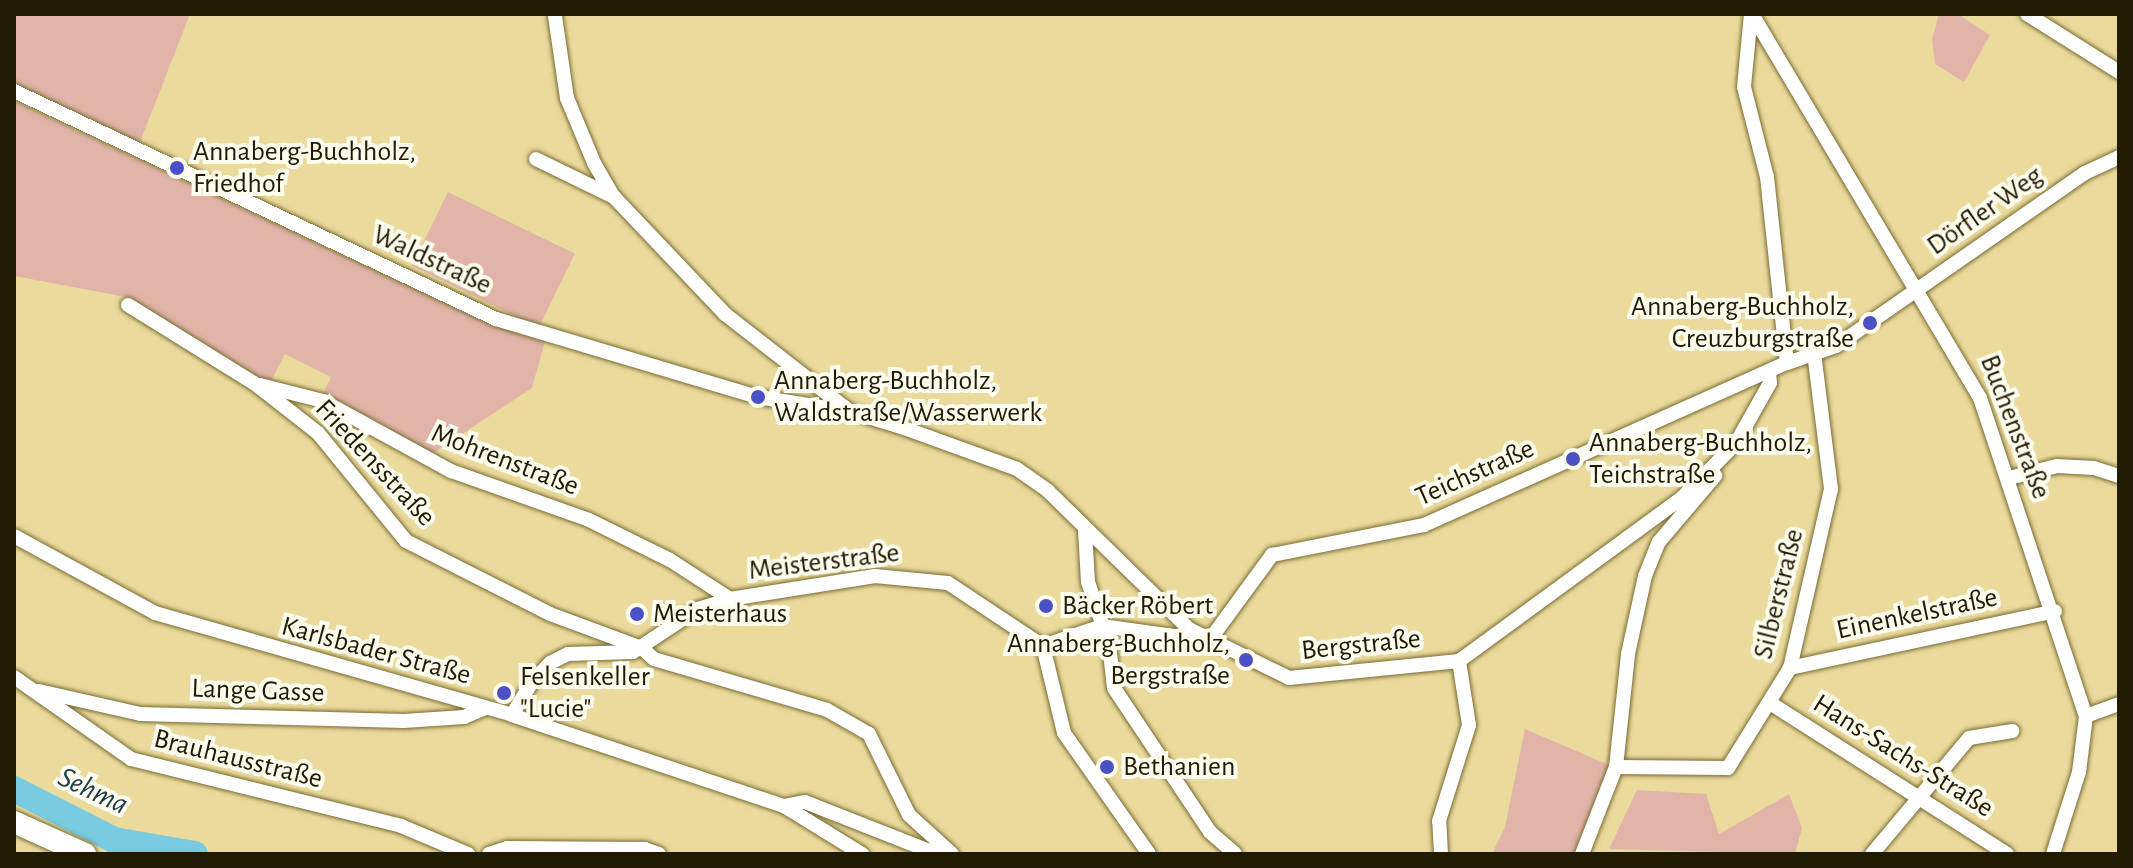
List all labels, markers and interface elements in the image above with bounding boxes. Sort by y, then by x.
place label: Annaberg-Buchholz, Friedhof [193,135,416,201]
marker: Annaberg-Buchholz, Friedhof [168,159,186,177]
street label: Dörfler Weg [1921,159,2049,263]
street label: Waldstraße [367,218,497,302]
place label: Annaberg-Buchholz, Creuzburgstraße [1631,290,1854,356]
marker: Annaberg-Buchholz, Creuzburgstraße [1861,314,1879,332]
street label: Buchenstraße [1972,350,2058,504]
place label: Annaberg-Buchholz, Waldstraße/Wasserwerk [774,364,1042,430]
marker: Annaberg-Buchholz, Waldstraße/Wasserwerk [749,388,767,406]
street label: Friedensstraße [308,392,442,534]
street label: Mohrenstraße [426,416,584,504]
place label: Annaberg-Buchholz, Teichstraße [1589,426,1812,492]
street label: Teichstraße [1410,432,1540,514]
marker: Annaberg-Buchholz, Teichstraße [1564,450,1582,468]
street label: Silberstraße [1747,526,1811,662]
street label: Meisterstraße [747,536,901,588]
street label: Einenkelstraße [1833,581,2001,647]
place label: Bäcker Röbert [1062,589,1213,623]
place label: Meisterhaus [653,597,787,631]
marker: Bäcker Röbert [1037,597,1055,615]
marker: Meisterhaus [628,605,646,623]
street label: Karlsbader Straße [278,610,474,692]
street label: Bergstraße [1300,622,1422,668]
place label: Annaberg-Buchholz, Bergstraße [1007,627,1230,693]
marker: Annaberg-Buchholz, Bergstraße [1237,651,1255,669]
place label: Felsenkeller "Lucie" [520,660,650,726]
street label: Lange Gasse [191,672,325,710]
marker: Felsenkeller "Lucie" [495,684,513,702]
street label: Hans-Sachs-Straße [1806,687,2000,825]
street label: Brauhausstraße [150,722,326,796]
place label: Bethanien [1123,750,1235,784]
marker: Bethanien [1098,758,1116,776]
water label: Sehma [52,759,134,823]

